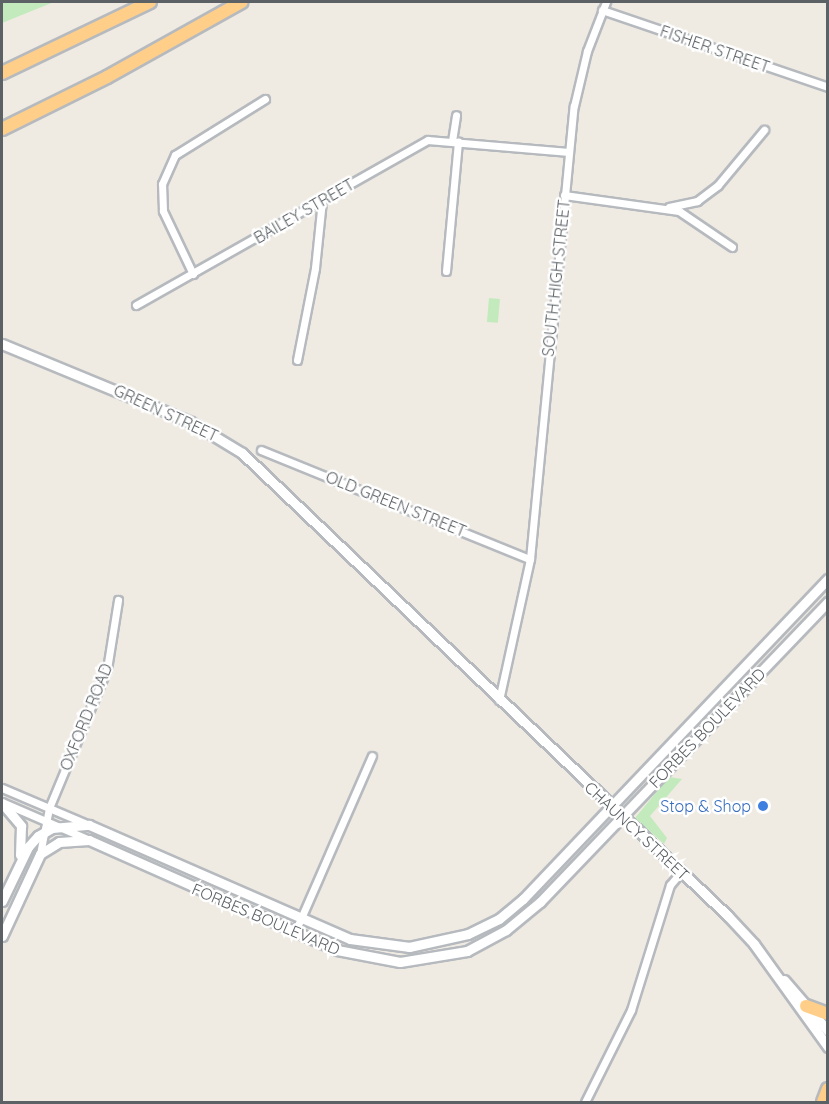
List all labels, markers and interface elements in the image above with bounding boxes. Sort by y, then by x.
street label: FISHER STREET [658,21,772,77]
street label: BAILEY STREET [250,174,358,248]
street label: SOUTH HIGH STREET [538,198,574,358]
street label: GREEN STREET [111,380,221,446]
street label: OLD GREEN STREET [323,467,469,541]
street label: OXFORD ROAD [56,661,116,773]
street label: FORBES BOULEVARD [645,664,769,792]
street label: CHAUNCY STREET [581,778,693,884]
place label: Stop & Shop [660,796,751,816]
marker: Stop & Shop [756,799,770,813]
street label: FORBES BOULEVARD [189,879,343,959]

